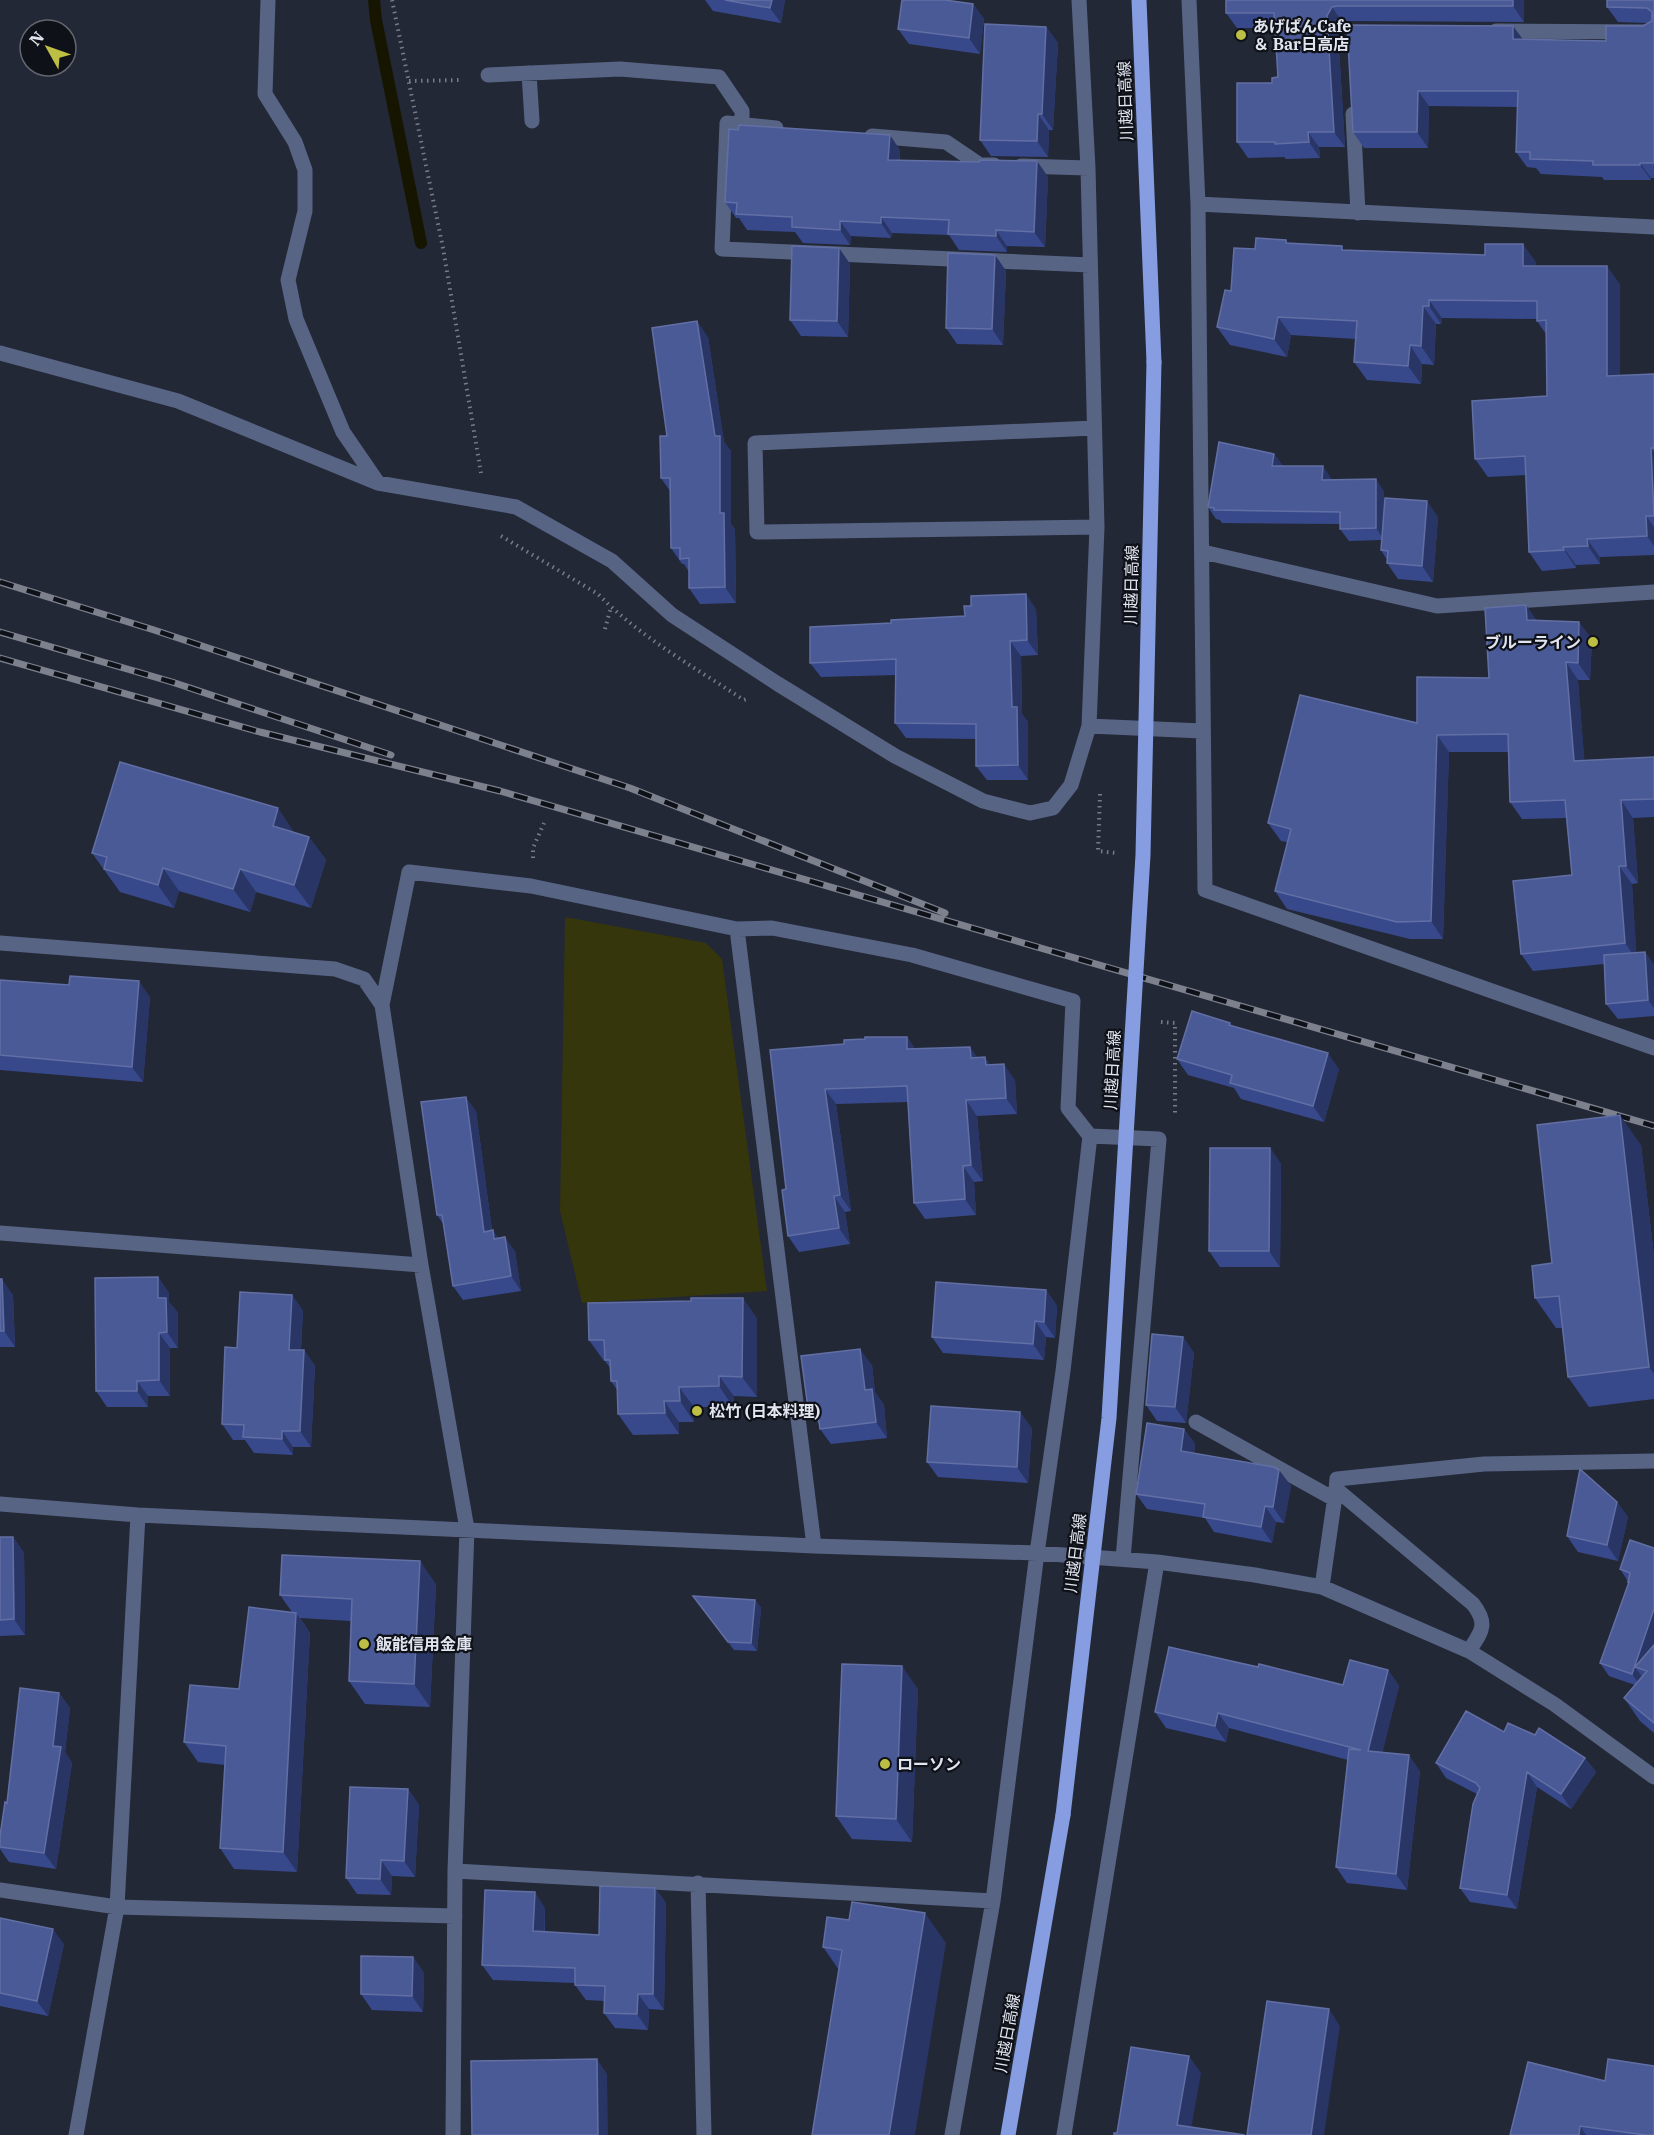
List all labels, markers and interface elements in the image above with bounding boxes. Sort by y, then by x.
place label: あげぱんCafe ＆ Bar日高店 [1253,16,1351,54]
north arrow [18,18,78,78]
text: N [25,27,48,50]
marker: あげぱんCafe ＆ Bar日高店 [1234,28,1248,42]
street label: 川越日高線 [1114,61,1136,141]
street label: 川越日高線 [1120,545,1142,625]
place label: ブルーライン [1485,632,1581,652]
marker: ブルーライン [1586,635,1600,649]
street label: 川越日高線 [1100,1030,1124,1110]
place label: 松竹 (日本料理) [709,1401,820,1421]
marker: 松竹 (日本料理) [690,1404,704,1418]
street label: 川越日高線 [1060,1512,1090,1594]
place label: 飯能信用金庫 [375,1634,472,1654]
marker: 飯能信用金庫 [357,1637,371,1651]
place label: ローソン [897,1754,961,1774]
marker: ローソン [878,1757,892,1771]
street label: 川越日高線 [990,1992,1024,2074]

